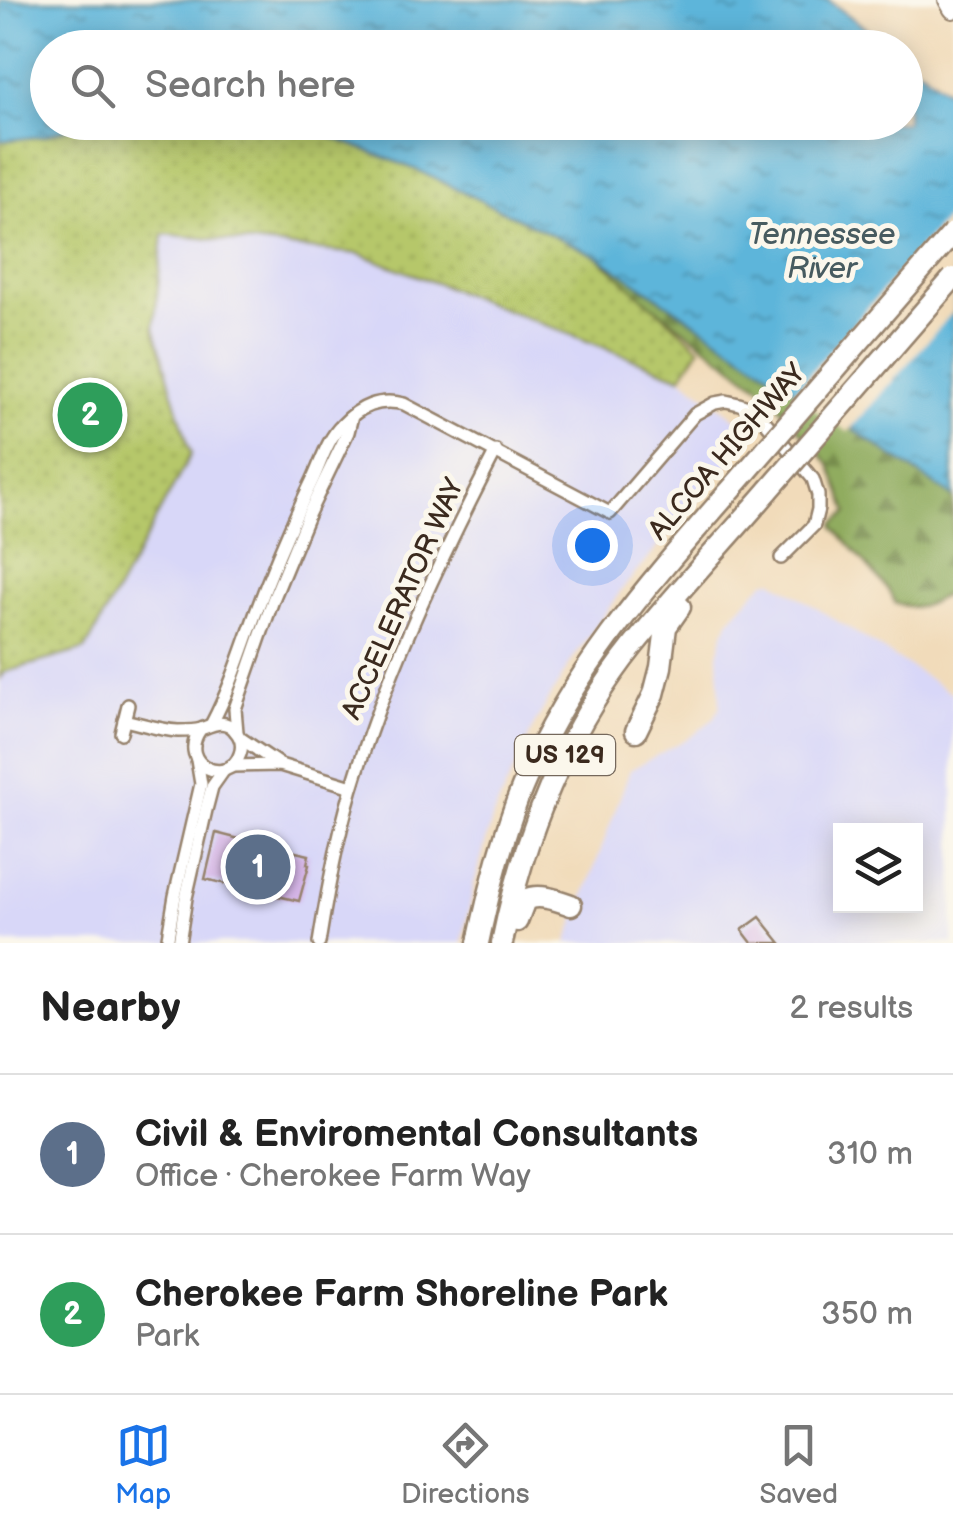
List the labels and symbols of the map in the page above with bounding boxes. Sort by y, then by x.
water label: Tennessee River [748,217,896,287]
street label: ALCOA HIGHWAY [642,357,813,547]
pin: 2 [58,378,122,452]
street label: ACCELERATOR WAY [335,473,471,725]
your location [567,520,618,571]
road number: US 129 [515,735,615,775]
pin: 1 [226,830,290,904]

